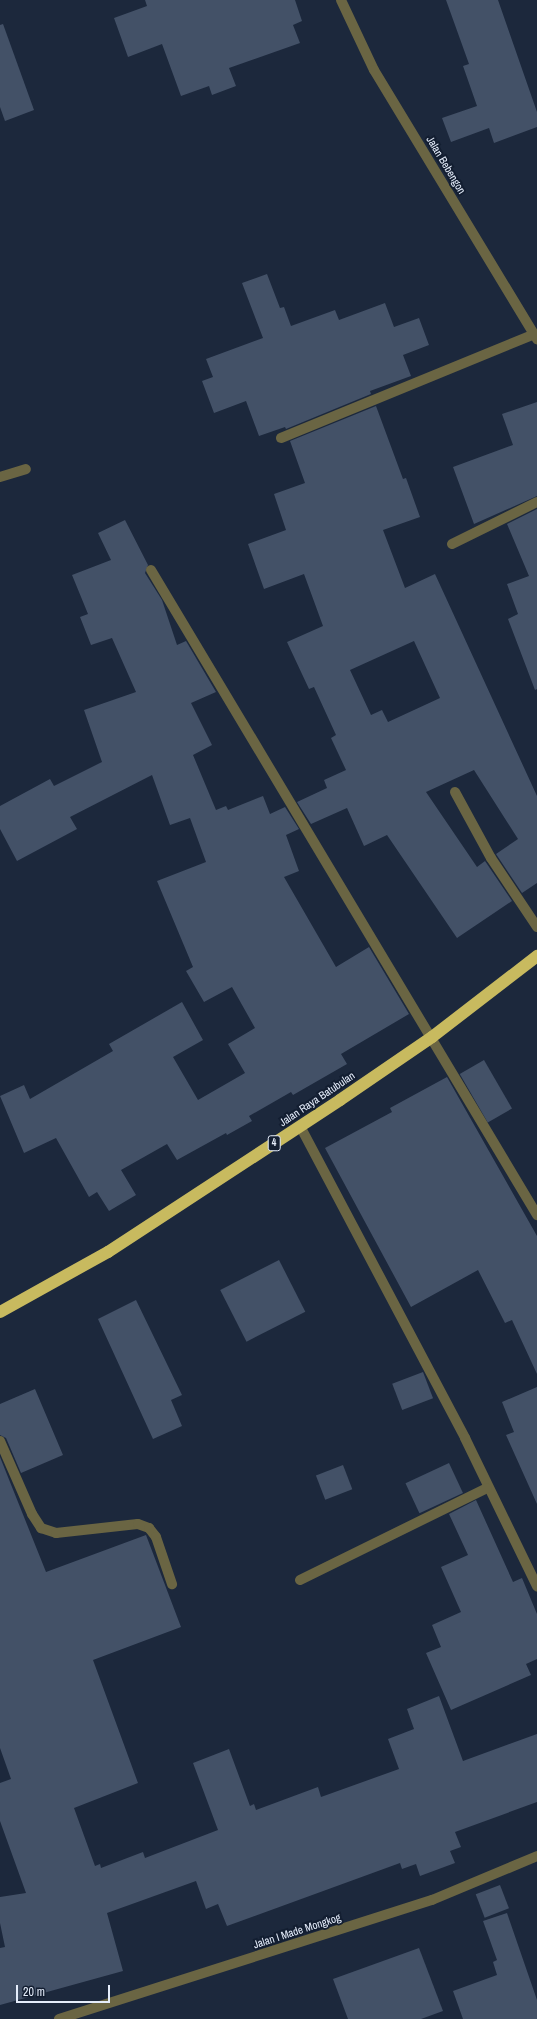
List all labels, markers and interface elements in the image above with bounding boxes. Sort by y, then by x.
street label: Jalan Bebengon [424,134,468,196]
street label: Jalan Raya Batubulan [277,1069,357,1129]
road number: 4 [267,1135,281,1151]
street label: Jalan I Made Mongkog [252,1911,342,1951]
scale bar [18,1977,112,2003]
text: 20 m [23,1984,45,2000]

